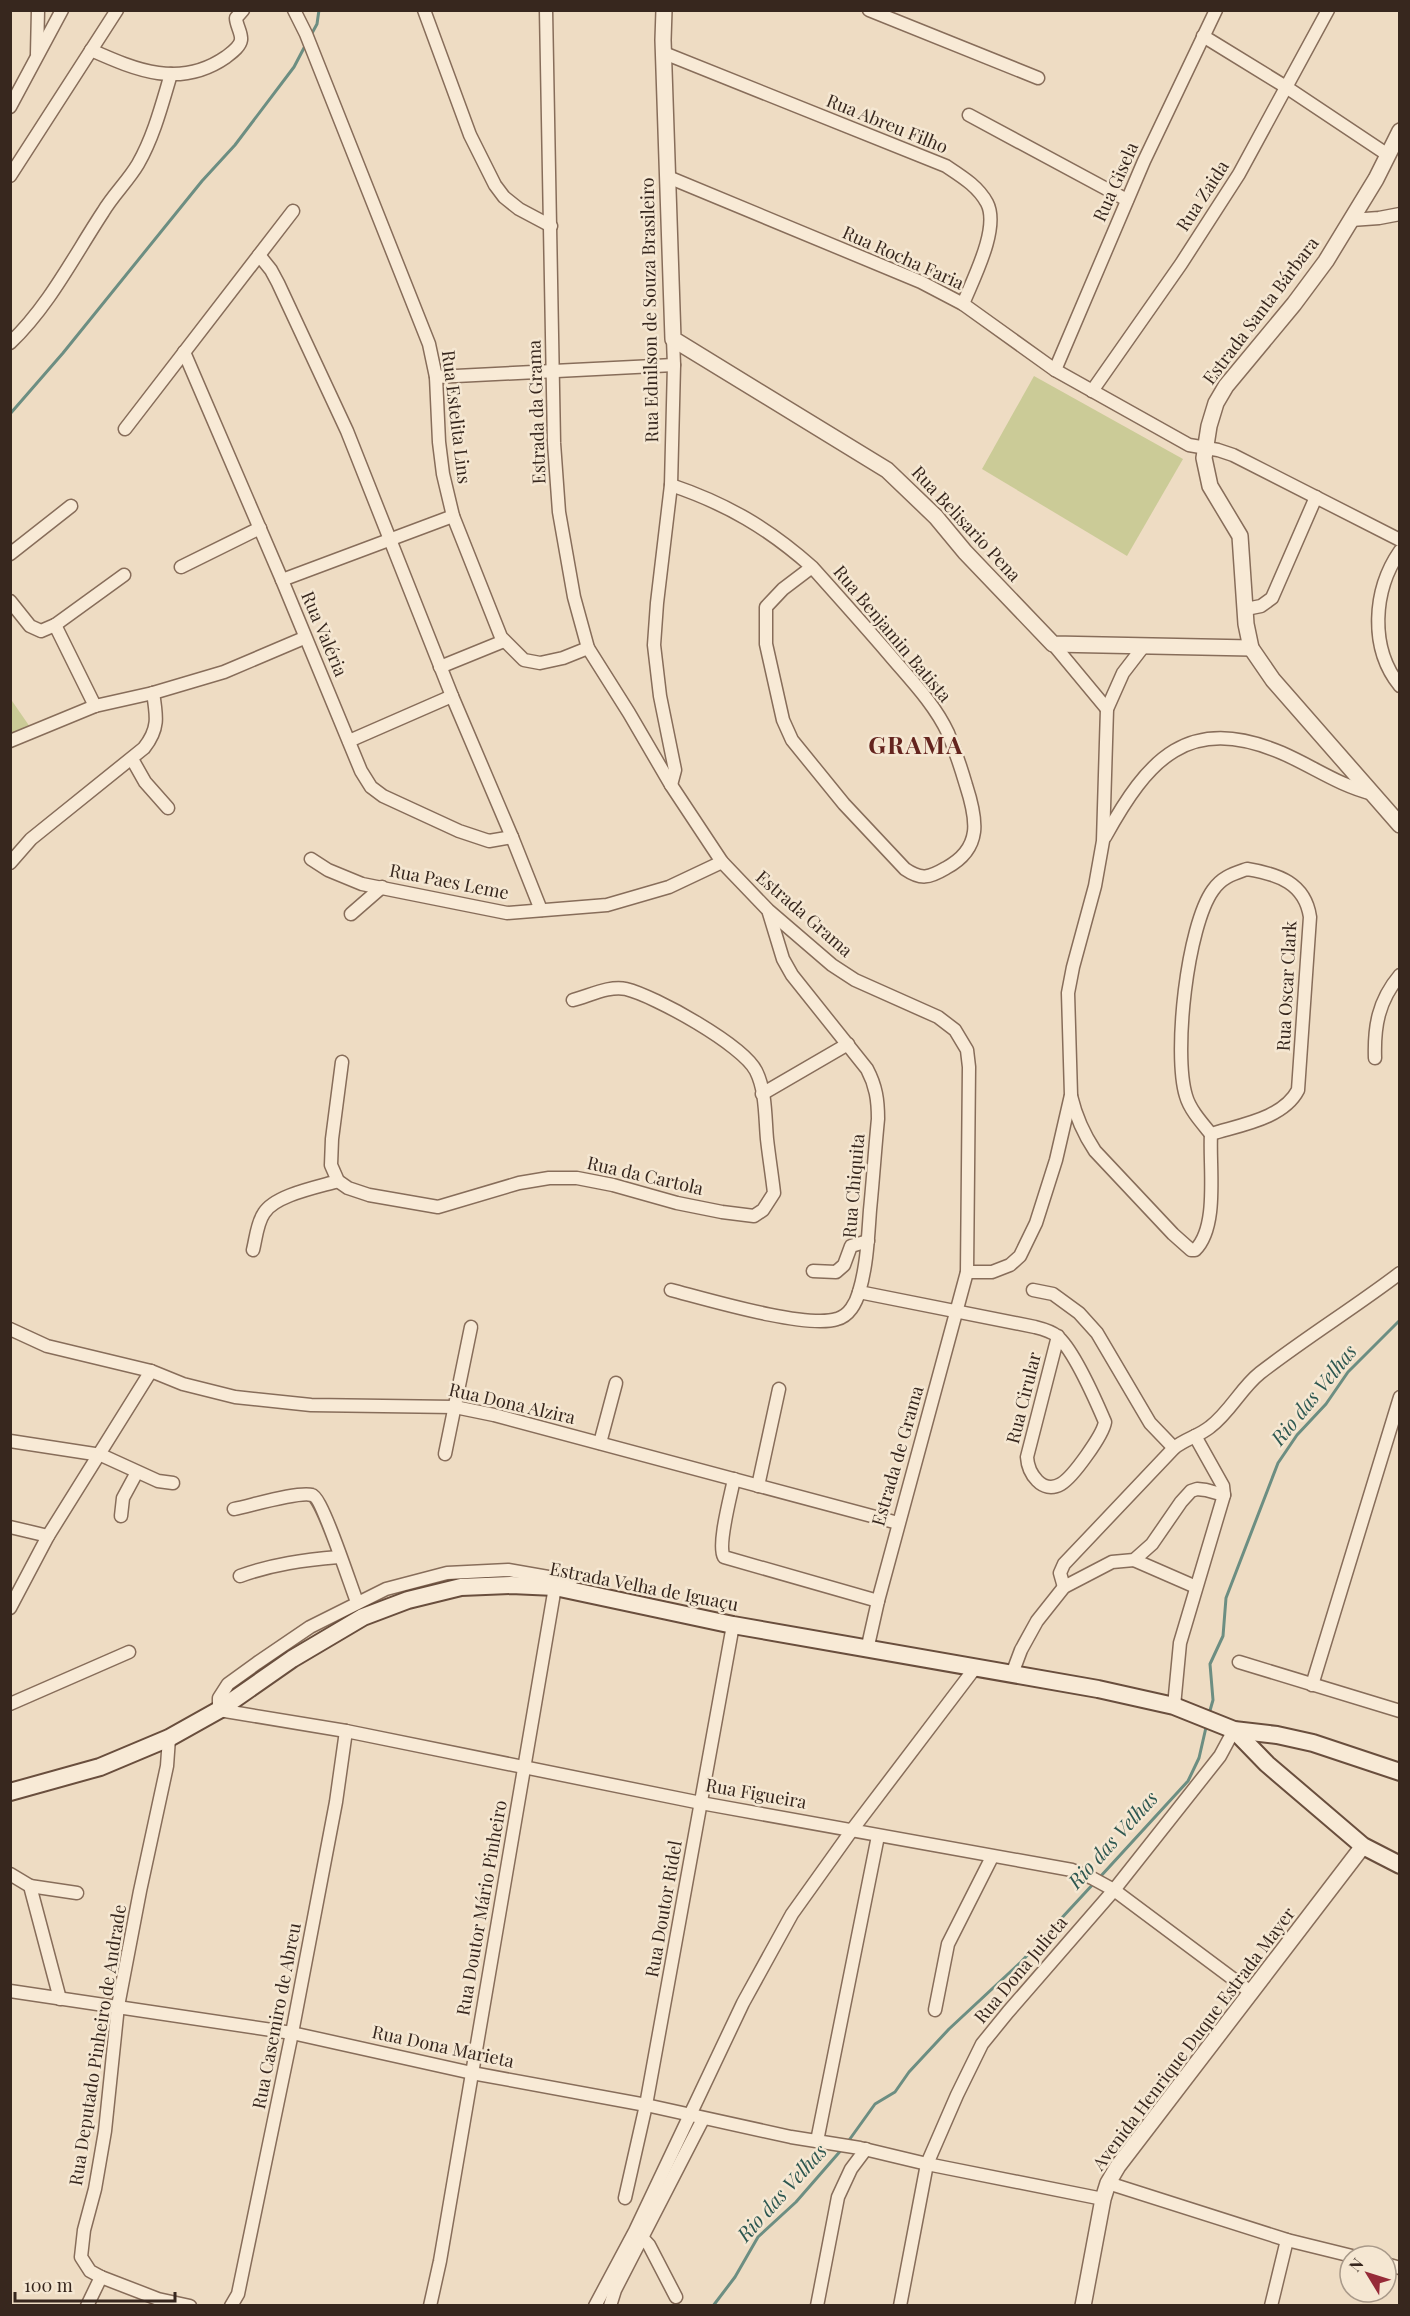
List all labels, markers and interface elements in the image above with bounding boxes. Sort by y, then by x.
street label: Rua Abreu Filho [823,88,952,158]
street label: Rua Gisela [1087,138,1143,225]
street label: Rua Zaida [1170,155,1234,235]
street label: Rua Ednilson de Souza Brasileiro [635,177,663,443]
street label: Rua Rocha Faria [839,220,968,295]
street label: Estrada Santa Bárbara [1197,232,1324,389]
street label: Estrada da Grama [521,339,551,485]
street label: Rua Estelita Lins [437,349,477,485]
street label: Rua Belisario Pena [907,460,1027,586]
street label: Rua Benjamin Batista [828,560,957,707]
street label: Rua Valéria [296,587,354,680]
district label: GRAMA [868,728,964,760]
street label: Rua Paes Leme [387,858,511,904]
street label: Estrada Grama [751,865,858,962]
street label: Rua Oscar Clark [1271,920,1301,1052]
street label: Rua Chiquita [836,1133,870,1239]
street label: Rua da Cartola [585,1150,706,1200]
water label: Rio das Velhas [1263,1338,1362,1451]
street label: Rua Cirular [1000,1349,1046,1446]
street label: Rua Dona Alzira [447,1377,578,1429]
street label: Estrada de Grama [866,1383,929,1529]
street label: Estrada Velha de Iguaçu [548,1556,741,1616]
street label: Rua Figueira [704,1772,809,1814]
water label: Rio das Velhas [1060,1784,1163,1894]
street label: Rua Doutor Mário Pinheiro [450,1798,512,2017]
street label: Rua Doutor Ridel [639,1838,687,1979]
street label: Rua Deputado Pinheiro de Andrade [63,1902,131,2187]
street label: Avenida Henrique Duque Estrada Mayer [1086,1902,1300,2176]
street label: Rua Dona Julieta [968,1911,1072,2028]
street label: Rua Casemiro de Abreu [246,1920,306,2111]
street label: Rua Dona Marieta [370,2019,516,2073]
water label: Rio das Velhas [729,2137,832,2247]
north arrow [1338,2244,1398,2304]
text: N [1344,2253,1368,2275]
scale bar [15,2265,176,2303]
text: 100 m [24,2273,73,2297]

